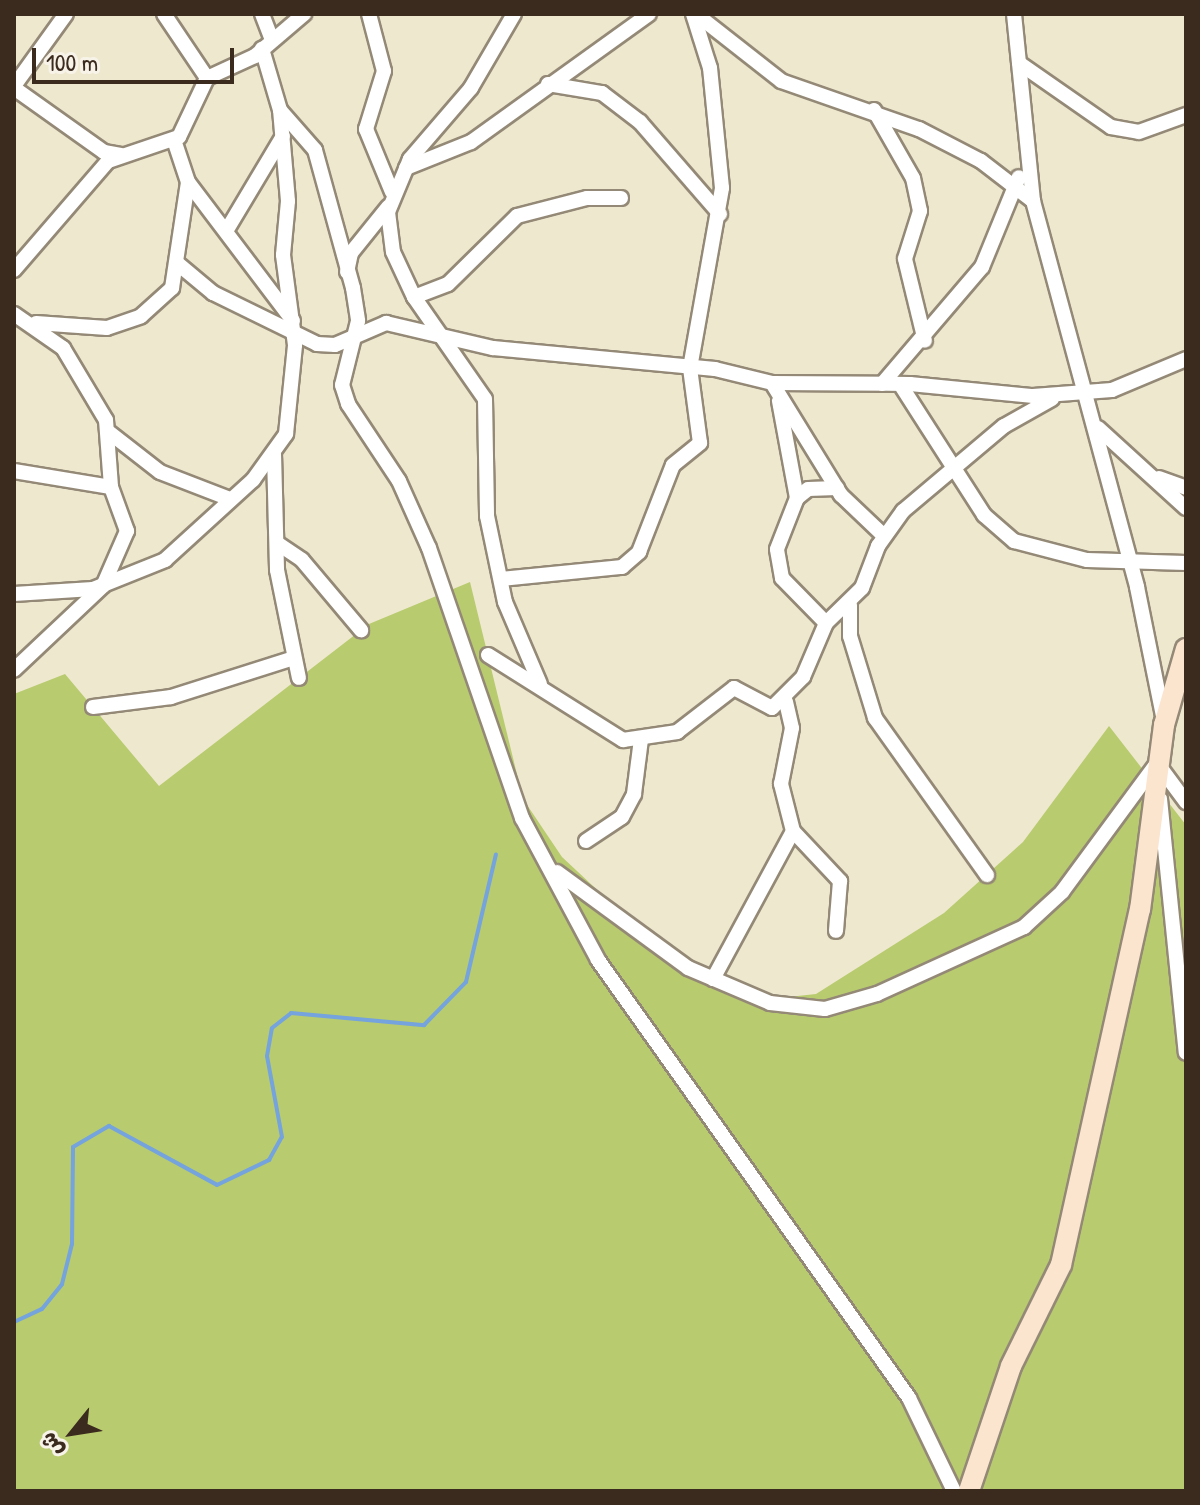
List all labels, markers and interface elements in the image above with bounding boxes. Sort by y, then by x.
scale bar [36,32,238,82]
text: 100 m [46,46,98,78]
north arrow [32,1393,112,1473]
text: ش [32,1427,70,1463]

